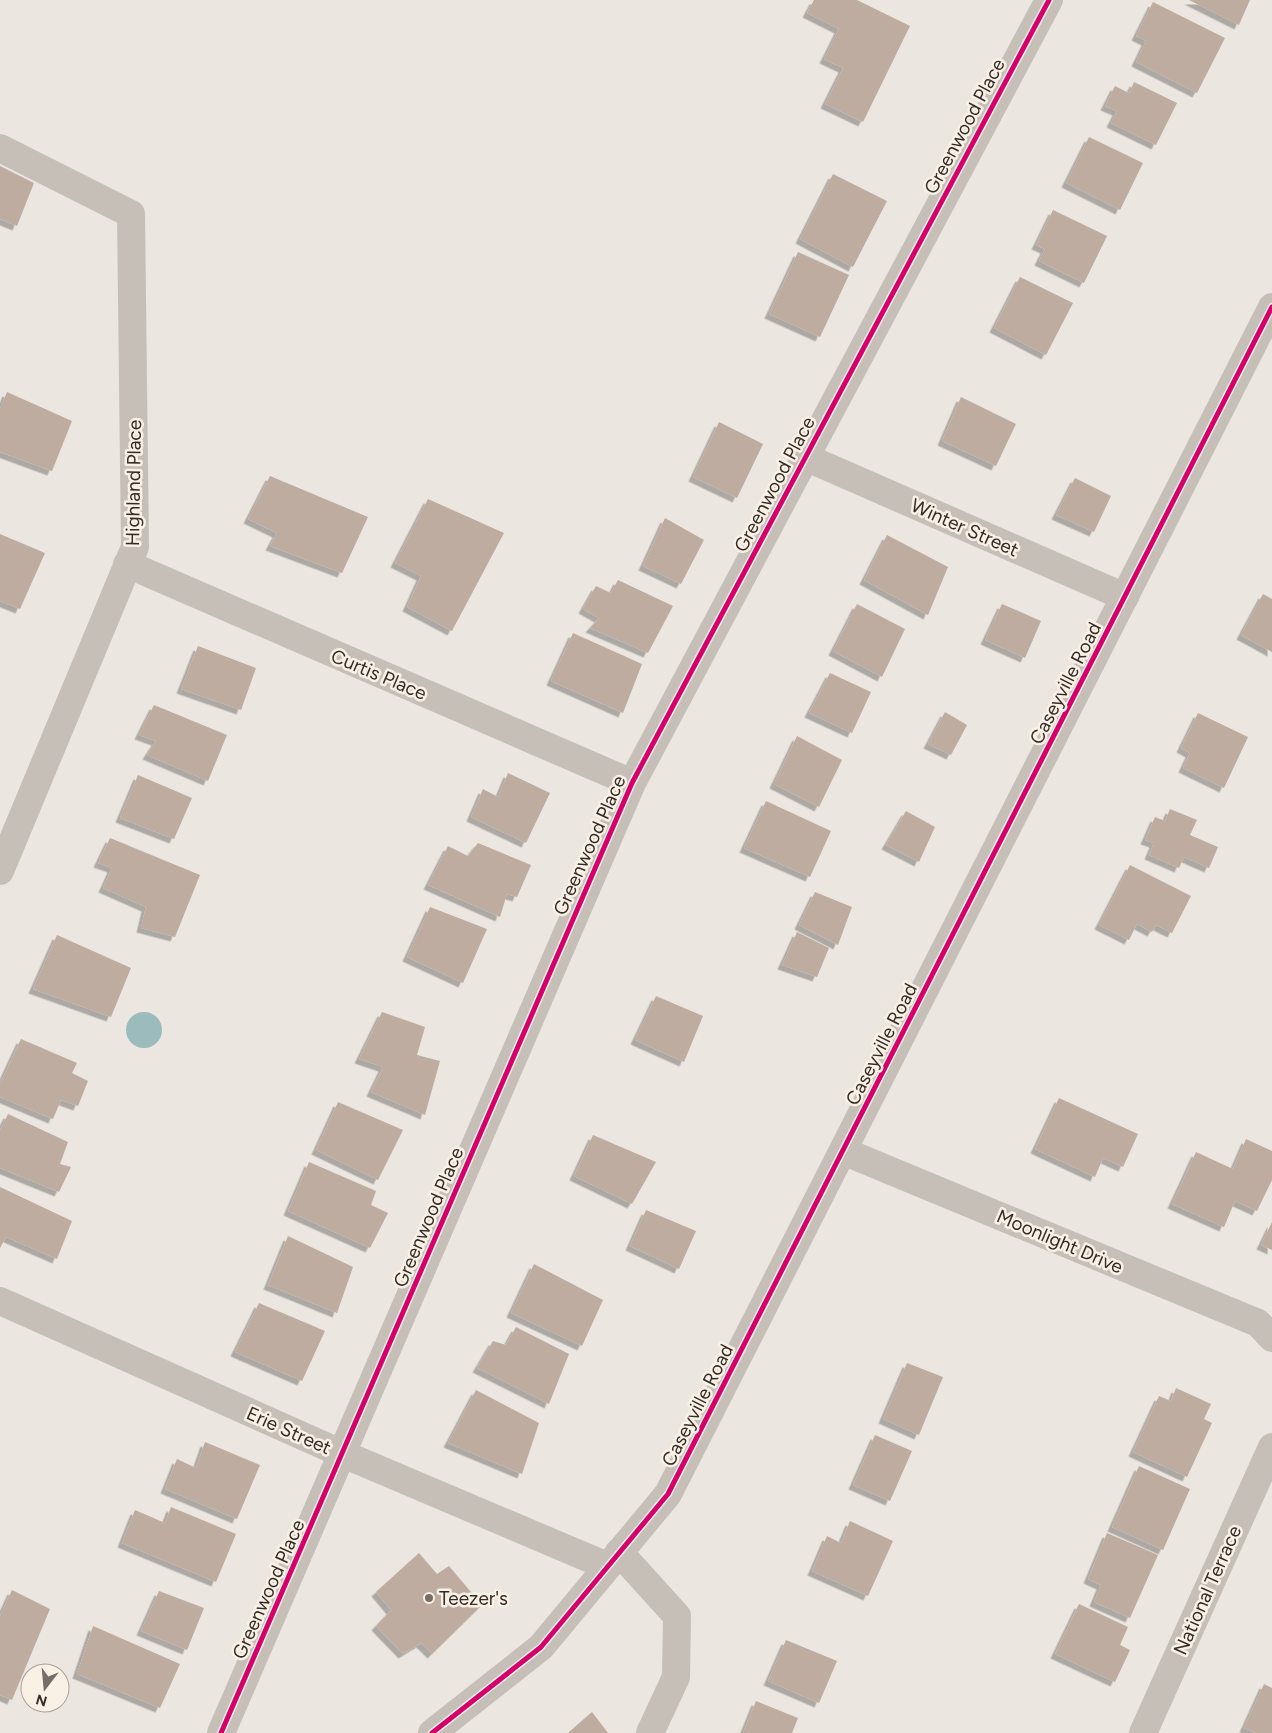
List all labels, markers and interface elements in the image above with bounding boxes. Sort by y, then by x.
street label: Greenwood Place [919,55,1010,198]
street label: Greenwood Place [729,413,820,556]
street label: Highland Place [121,420,146,546]
street label: Winter Street [908,494,1022,561]
street label: Caseyville Road [1025,618,1106,748]
street label: Curtis Place [328,644,430,705]
street label: Greenwood Place [548,772,630,918]
street label: Caseyville Road [841,979,922,1109]
street label: Greenwood Place [389,1144,468,1291]
street label: Moonlight Drive [993,1205,1126,1278]
street label: Caseyville Road [657,1340,738,1470]
street label: Erie Street [243,1402,335,1459]
street label: Greenwood Place [227,1516,309,1662]
street label: National Terrace [1169,1522,1246,1658]
place label: Teezer's [439,1587,508,1610]
marker: Teezer's [423,1592,435,1604]
north arrow [20,1663,70,1713]
text: N [34,1690,49,1710]

